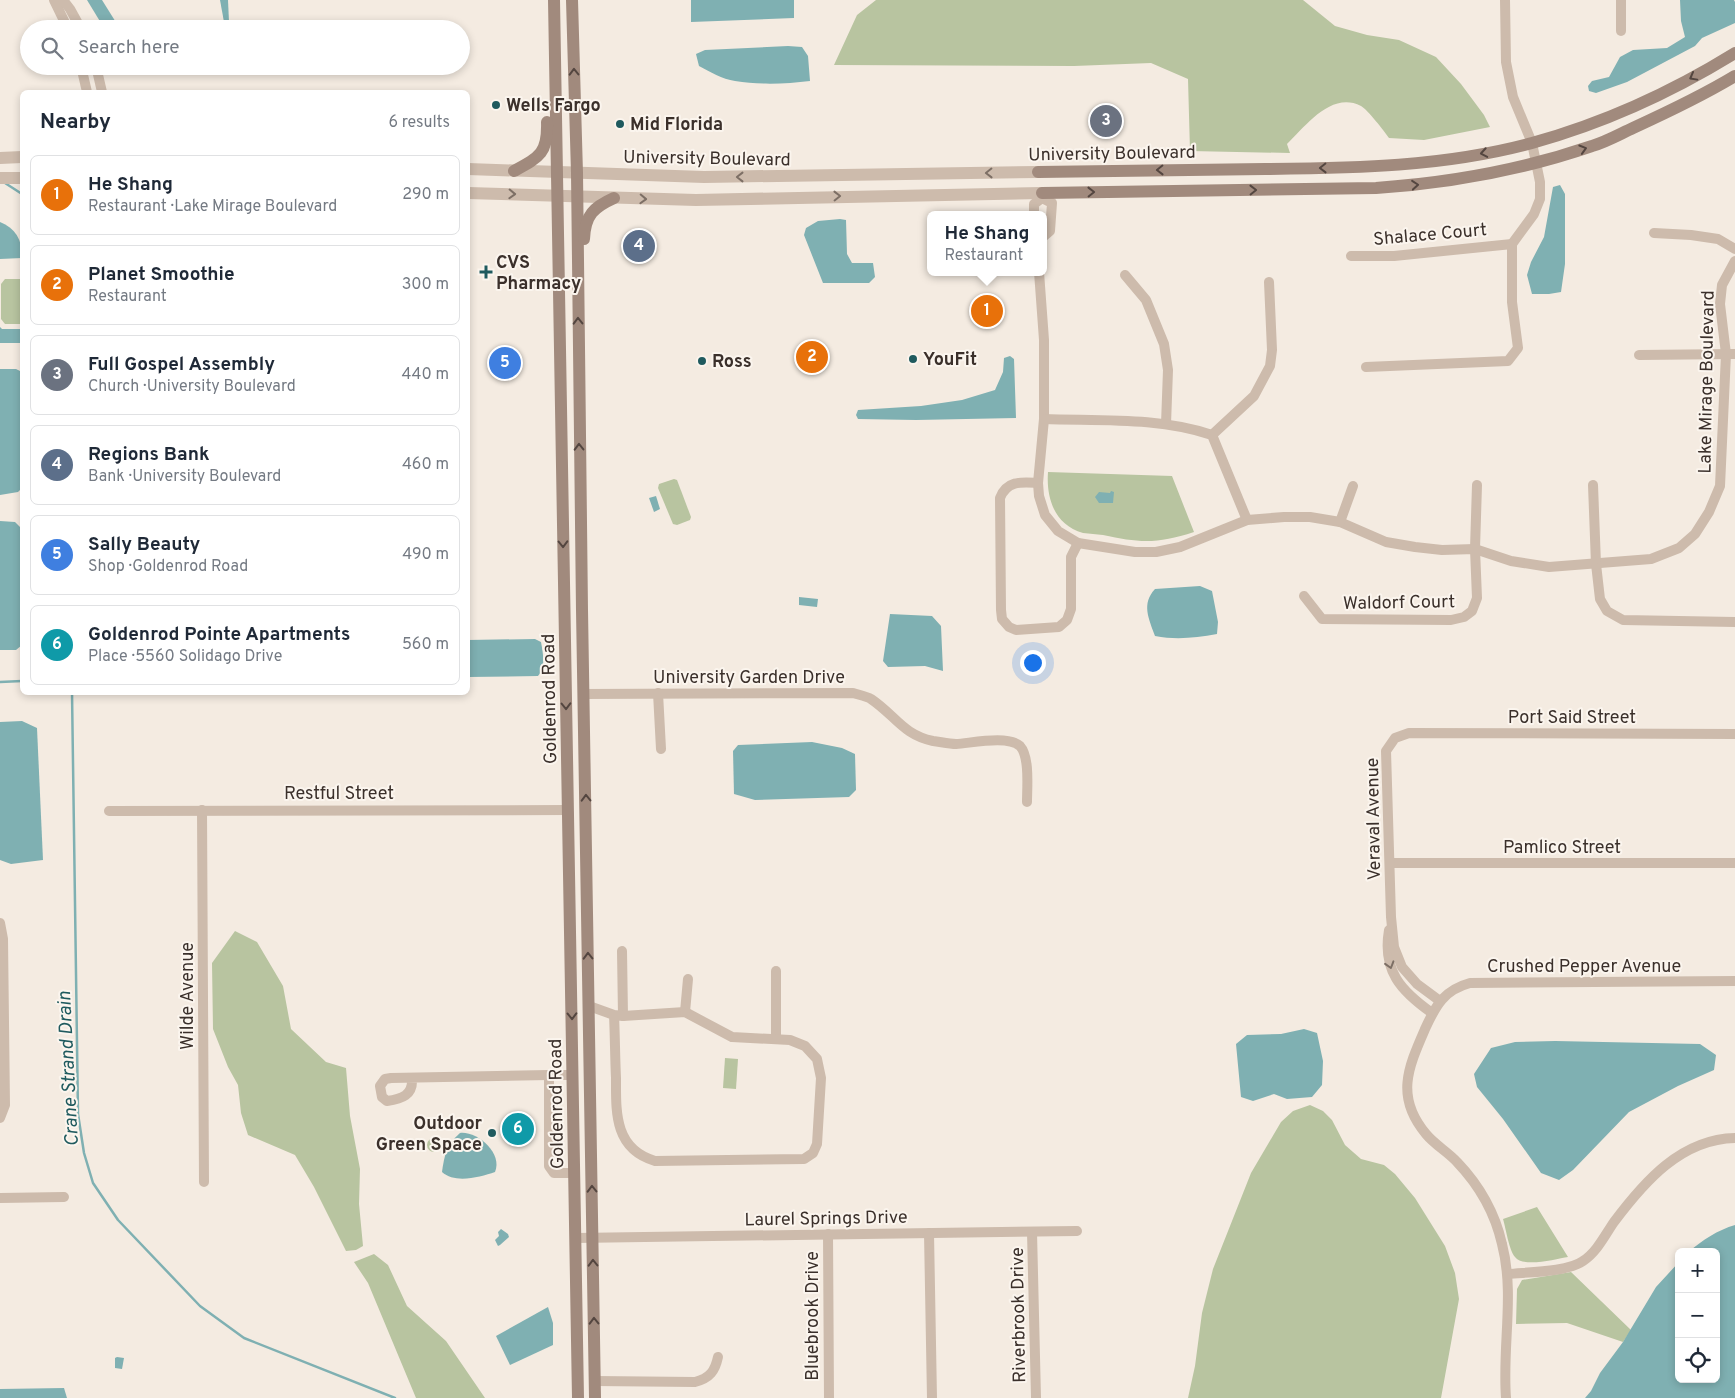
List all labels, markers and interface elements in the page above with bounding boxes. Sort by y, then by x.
search box [20,20,470,75]
icon: search [38,34,66,62]
text: Search here [78,36,180,60]
one-way arrow [569,68,579,76]
one-way arrow [1689,71,1698,81]
place label: Wells Fargo [506,95,601,118]
marker: Wells Fargo [490,99,502,111]
pin: 3 [1090,102,1122,140]
text: Nearby [40,109,111,136]
text: 6 results [388,113,450,133]
place label: Mid Florida [630,114,723,137]
marker: Mid Florida [614,118,626,130]
street label: University Boulevard [1028,142,1196,167]
one-way arrow [1579,145,1587,155]
street label: University Boulevard [623,147,791,172]
one-way arrow [1480,148,1488,158]
one-way arrow [1318,163,1326,173]
one-way arrow [1156,165,1164,176]
one-way arrow [985,167,993,178]
one-way arrow [735,172,743,182]
text: He Shang [88,173,173,197]
one-way arrow [1412,180,1420,191]
text: 1 [54,185,60,205]
text: 290 m [402,185,449,205]
one-way arrow [1250,185,1257,195]
one-way arrow [1087,187,1095,197]
one-way arrow [509,189,517,199]
one-way arrow [834,191,842,201]
one-way arrow [639,194,647,205]
text: Restaurant · Lake Mirage Boulevard [88,197,337,217]
popup [927,211,1047,276]
street label: Shalace Court [1372,219,1488,252]
text: He Shang [945,222,1029,246]
pin: 4 [623,227,655,265]
text: Restaurant [945,246,1023,266]
place label: CVS Pharmacy [496,252,581,296]
text: Planet Smoothie [88,263,235,287]
marker: CVS Pharmacy [480,266,492,278]
text: 2 [52,275,62,295]
text: 300 m [402,275,449,295]
text: Restaurant [88,287,167,307]
street label: Lake Mirage Boulevard [1694,290,1721,474]
pin: 1 [971,292,1003,330]
one-way arrow [573,317,583,324]
pin: 2 [796,338,828,376]
pin: 5 [489,344,521,382]
place label: YouFit [923,349,977,372]
place label: Ross [712,351,752,374]
text: Full Gospel Assembly [88,353,275,377]
marker: YouFit [907,353,919,365]
marker: Ross [696,355,708,367]
text: 3 [52,365,62,385]
text: 440 m [402,365,449,385]
text: Church · University Boulevard [88,377,296,397]
one-way arrow [574,442,585,450]
text: Regions Bank [88,443,210,467]
text: 4 [52,455,62,475]
text: 460 m [402,455,449,475]
text: Bank · University Boulevard [88,467,281,487]
text: Sally Beauty [88,533,200,557]
one-way arrow [558,540,569,548]
text: 5 [52,545,62,565]
text: 490 m [402,545,449,565]
text: Shop · Goldenrod Road [88,557,248,577]
street label: Waldorf Court [1343,591,1455,616]
text: Goldenrod Pointe Apartments [88,623,350,647]
street label: Goldenrod Road [538,634,563,764]
text: 6 [52,635,62,655]
text: 560 m [402,635,449,655]
text: Place · 5560 Solidago Drive [88,647,282,667]
your location [1020,650,1046,676]
street label: University Garden Drive [653,667,845,690]
one-way arrow [561,702,572,710]
street label: Port Said Street [1508,707,1636,730]
street label: Veraval Avenue [1362,757,1387,881]
street label: Restful Street [284,783,394,806]
one-way arrow [580,794,591,802]
street label: Pamlico Street [1503,837,1621,860]
street label: Wilde Avenue [177,942,200,1050]
one-way arrow [583,952,593,960]
street label: Crushed Pepper Avenue [1487,956,1681,979]
one-way arrow [1385,960,1395,968]
water label: Crane Strand Drain [53,990,85,1147]
one-way arrow [567,1012,577,1020]
street label: Goldenrod Road [545,1039,570,1169]
pin: 6 [502,1110,534,1148]
place label: Outdoor Green Space [376,1113,482,1157]
marker: Outdoor Green Space [486,1127,498,1139]
one-way arrow [586,1185,597,1193]
street label: Laurel Springs Drive [744,1207,908,1232]
street label: Riverbrook Drive [1007,1247,1032,1383]
map controls [1675,1248,1720,1383]
button: + [1675,1248,1720,1293]
street label: Bluebrook Drive [802,1251,825,1381]
one-way arrow [588,1259,598,1266]
button: − [1675,1293,1720,1338]
one-way arrow [589,1317,599,1324]
button: locate [1675,1338,1720,1383]

